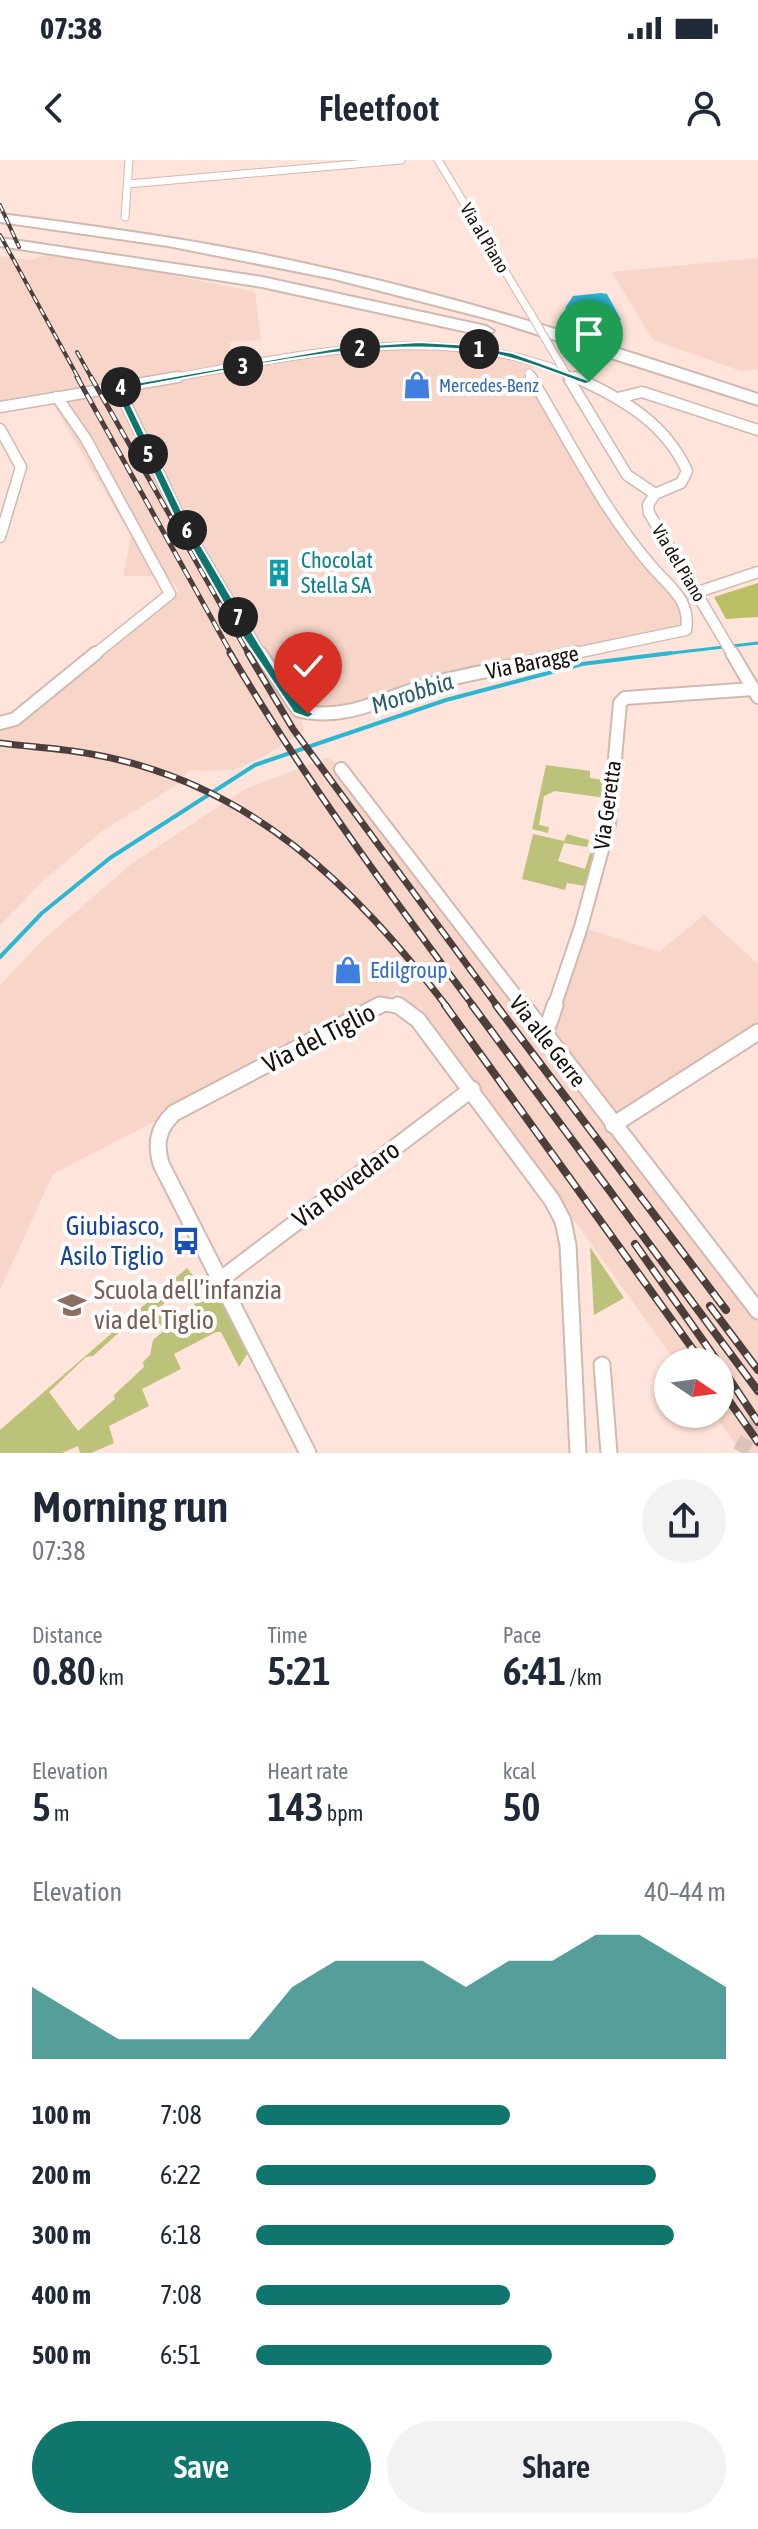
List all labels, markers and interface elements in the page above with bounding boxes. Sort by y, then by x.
text: 07:38 [40,11,102,45]
icon: back [32,86,76,130]
icon: person [682,86,726,130]
text: Fleetfoot [319,87,439,129]
street label: Via al Piano [456,199,514,277]
pin [555,300,623,382]
icon: arrive [567,312,611,356]
pin: 2 [340,328,380,368]
pin: 1 [459,329,499,369]
text: 2 [355,335,365,361]
text: 1 [474,336,484,362]
pin: 3 [223,346,263,386]
text: 3 [238,353,248,379]
pin: 4 [101,367,141,407]
shop icon: Mercedes-Benz [402,370,432,400]
text: 4 [116,374,126,400]
place label: Mercedes-Benz [439,375,539,396]
pin: 5 [128,434,168,474]
text: 5 [143,441,153,467]
pin: 6 [167,510,207,550]
text: 6 [182,517,192,543]
street label: Via del Piano [648,521,710,605]
place label: Chocolat Stella SA [301,547,373,598]
building icon: Chocolat Stella SA [264,558,294,588]
pin: 7 [218,597,258,637]
text: 7 [233,604,243,630]
pin [274,632,342,714]
street label: Via Baragge [483,640,581,684]
icon: check [286,644,330,688]
water label: Morobbia [368,667,456,719]
street label: Via Geretta [588,759,626,851]
shop icon: Edilgroup [333,955,363,985]
place label: Edilgroup [370,957,448,983]
street label: Via alle Gerre [504,990,592,1092]
street label: Via del Tiglio [258,997,380,1079]
street label: Via Rovedaro [287,1134,405,1234]
place label: Giubiasco, Asilo Tiglio [61,1211,164,1271]
bus stop icon: Giubiasco, Asilo Tiglio [171,1226,201,1256]
place label: Scuola dell’infanzia via del Tiglio [94,1275,282,1335]
school or university icon: Scuola dell’infanzia via del Tiglio [57,1290,87,1320]
north arrow [654,1348,734,1428]
map controls [654,1348,734,1428]
button: share [642,1479,726,1563]
text: Morning run [32,1481,228,1531]
text: 07:38 [32,1536,86,1566]
text: Distance [32,1622,103,1648]
text: Time [267,1622,307,1648]
text: Pace [503,1622,541,1648]
text: 0.80 [32,1648,96,1693]
text: 5:21 [267,1648,331,1693]
text: 6:41 [503,1648,566,1693]
text: km [96,1664,124,1690]
text: /km [566,1664,602,1690]
text: Elevation [32,1758,108,1784]
text: Heart rate [267,1758,348,1784]
text: kcal [503,1758,536,1784]
text: 5 [32,1784,51,1829]
text: 143 [267,1784,324,1829]
text: 50 [503,1784,540,1829]
text: m [51,1800,70,1826]
text: bpm [324,1800,363,1826]
text: Elevation [32,1877,122,1907]
text: 40–44 m [644,1877,726,1907]
text: 100 m [32,2100,91,2130]
text: 7:08 [160,2100,202,2130]
text: 200 m [32,2160,91,2190]
text: 6:22 [160,2160,201,2190]
text: 300 m [32,2220,91,2250]
text: 6:18 [160,2220,201,2250]
text: 400 m [32,2280,91,2310]
text: 7:08 [160,2280,202,2310]
text: 500 m [32,2340,91,2370]
text: 6:51 [160,2340,201,2370]
button: Save [32,2421,371,2513]
button: Share [387,2421,726,2513]

